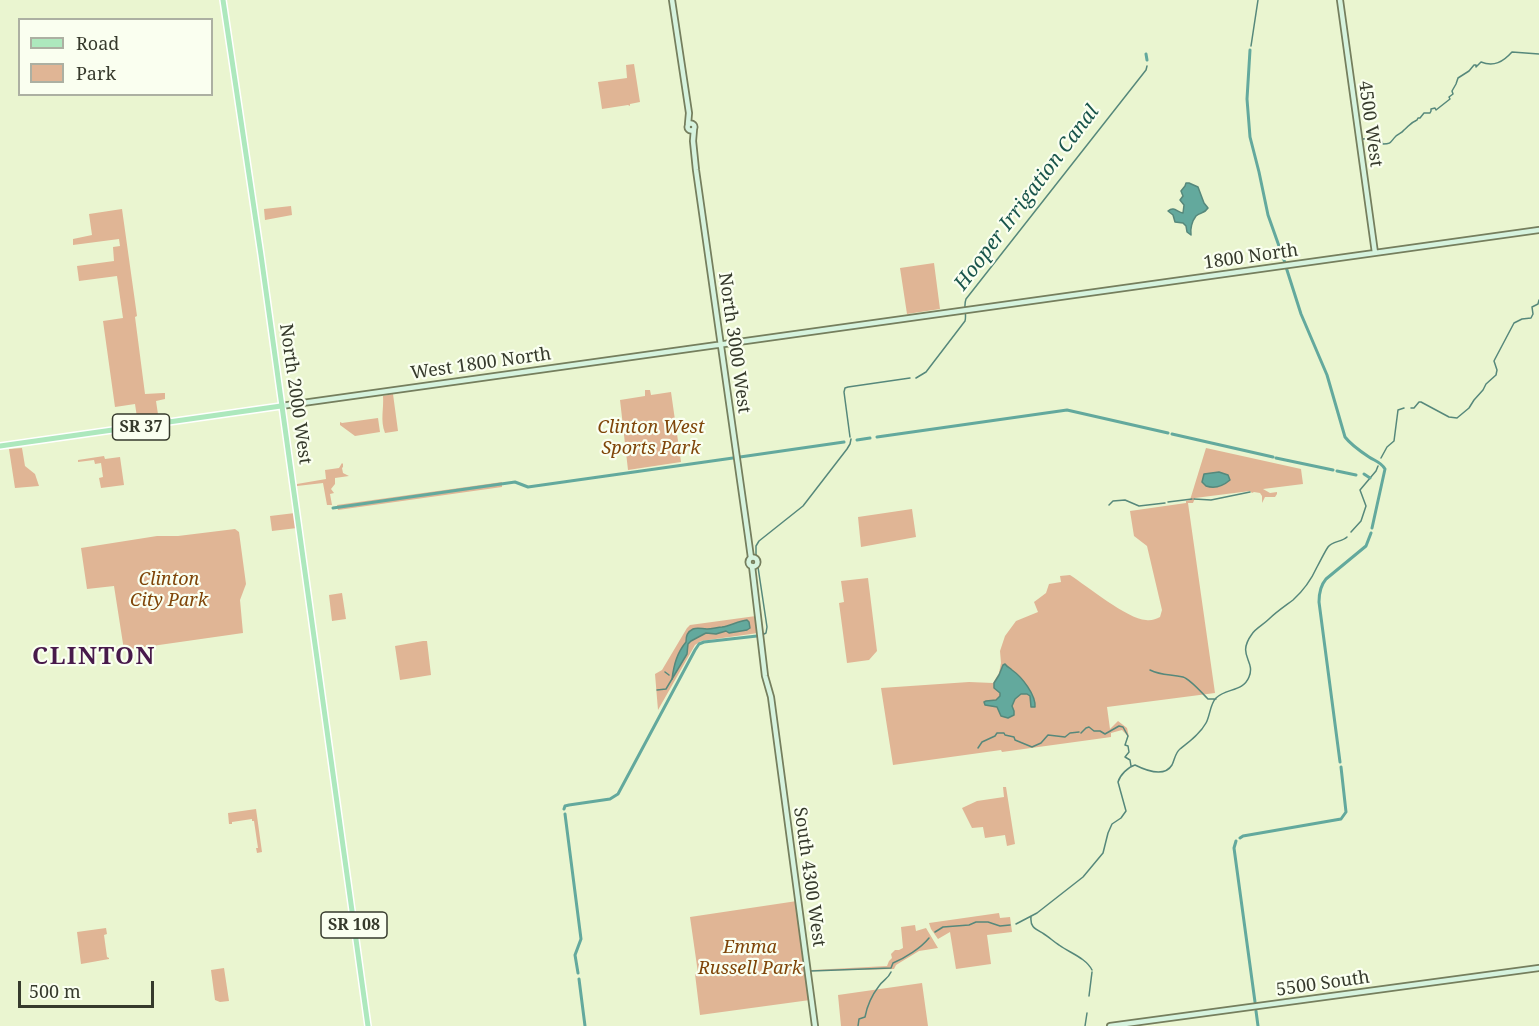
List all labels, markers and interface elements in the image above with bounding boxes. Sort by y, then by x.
legend [18,18,213,96]
text: Road [76,31,119,55]
text: Park [76,61,116,85]
street label: 4500 West [1353,80,1387,168]
water label: Hooper Irrigation Canal [950,101,1104,295]
street label: 1800 North [1202,240,1300,274]
street label: North 3000 West [713,271,755,415]
street label: North 2000 West [274,322,316,466]
street label: West 1800 North [409,343,553,385]
road number: SR 37 [112,414,170,440]
park label: Clinton West Sports Park [597,417,705,460]
park label: Clinton City Park [130,569,208,612]
district label: CLINTON [32,643,156,671]
street label: South 4300 West [789,806,829,948]
road number: SR 108 [321,912,387,938]
park label: Emma Russell Park [698,937,802,980]
street label: 5500 South [1275,967,1371,1001]
scale bar [21,969,158,1007]
text: 500 m [29,979,81,1003]

